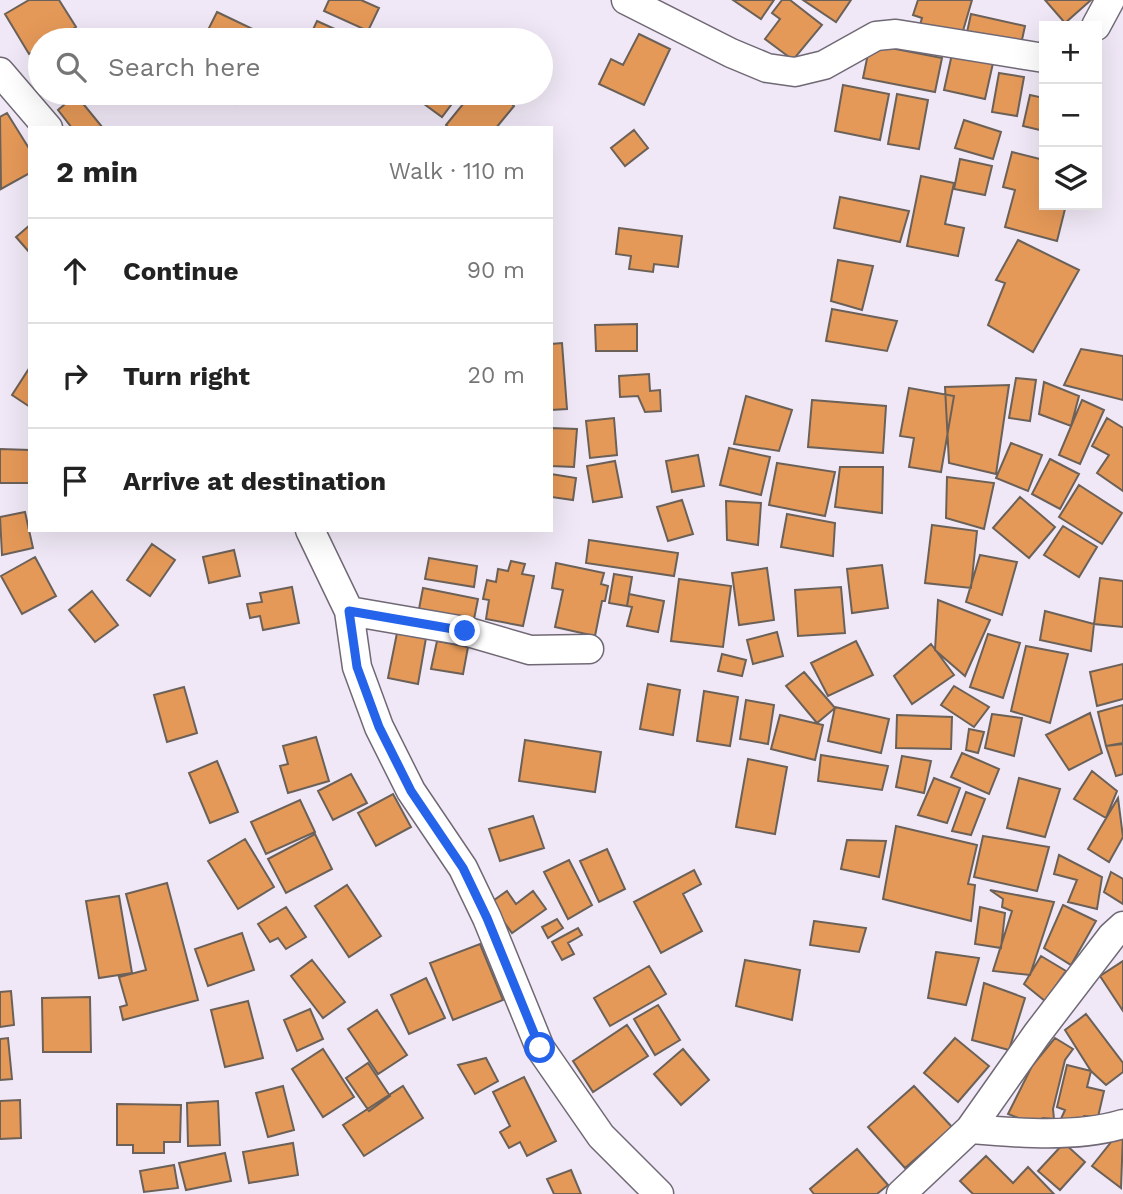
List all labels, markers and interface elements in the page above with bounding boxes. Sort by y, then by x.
map controls [1039,21,1102,210]
button: + [1039,21,1102,84]
search box [28,28,553,105]
icon: search [52,48,90,86]
text: Search here [108,52,260,82]
button: − [1039,84,1102,147]
button: layers [1039,147,1102,210]
text: 2 min [56,154,138,189]
text: Walk · 110 m [389,158,525,185]
icon: ahead [56,252,94,290]
text: Continue [123,256,239,286]
text: 90 m [467,257,525,284]
icon: right [56,357,94,395]
text: Turn right [123,361,250,391]
text: 20 m [468,362,525,389]
icon: arrive [56,462,94,500]
text: Arrive at destination [123,466,386,496]
route end [449,615,480,646]
route start [524,1032,555,1063]

